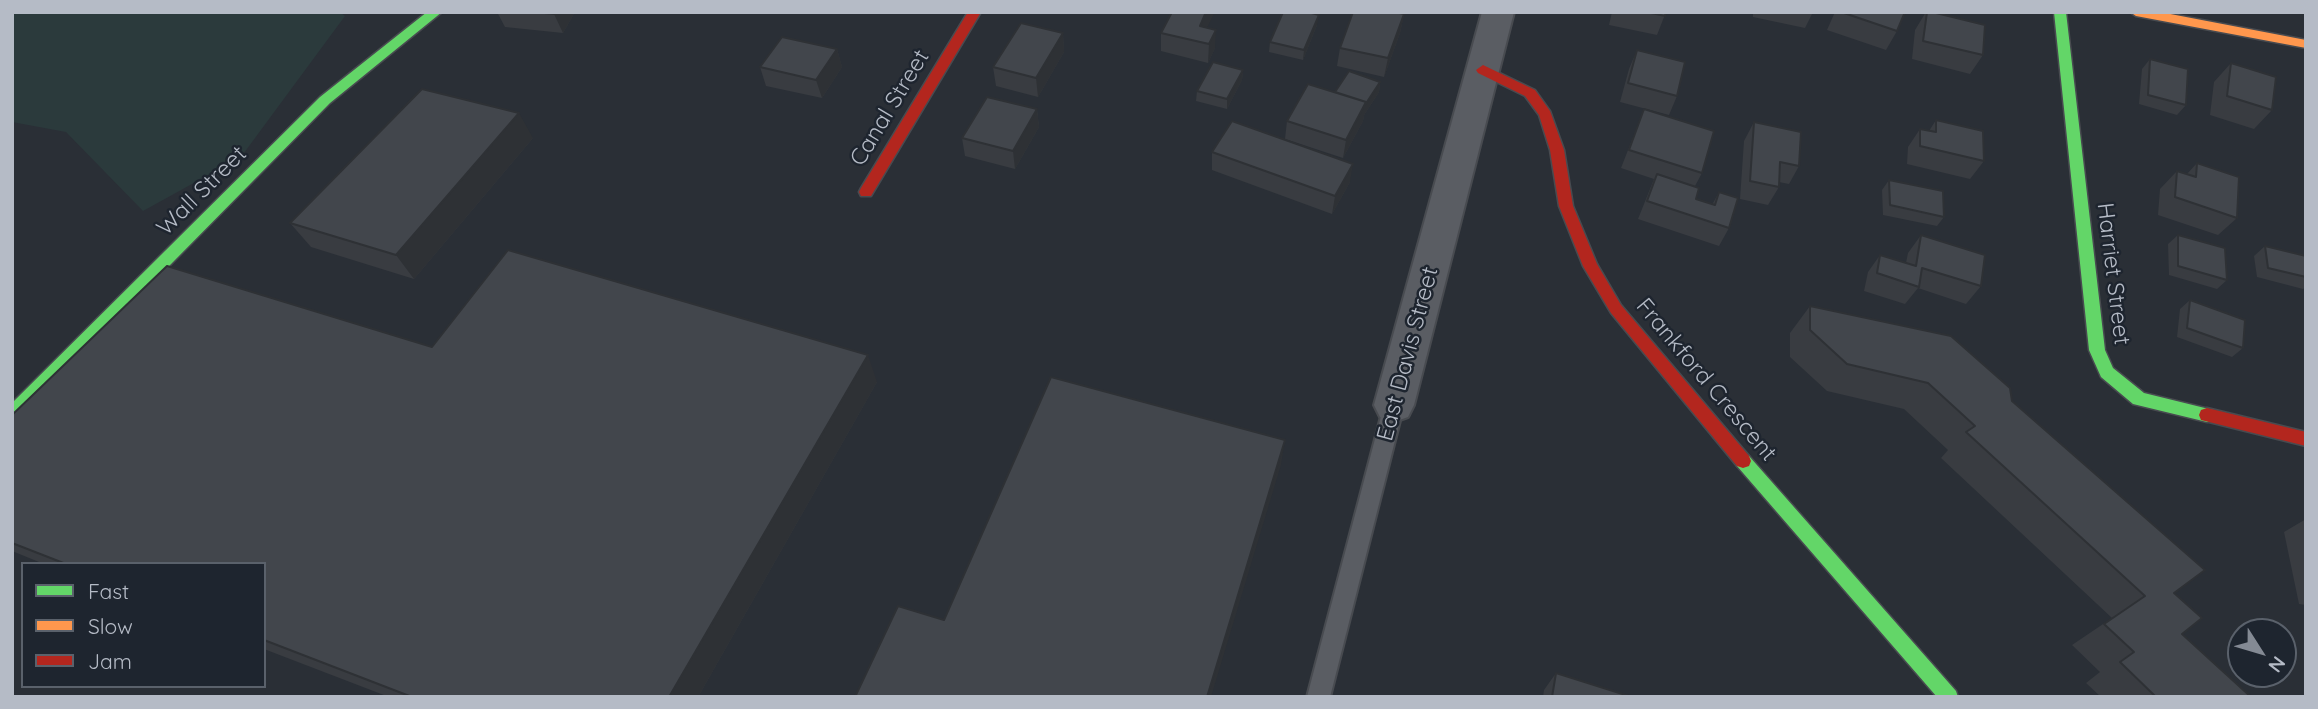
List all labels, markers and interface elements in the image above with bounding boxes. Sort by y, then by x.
street label: Canal Street [845,45,935,171]
street label: Wall Street [151,140,253,242]
street label: Harriet Street [2091,201,2135,347]
street label: East Davis Street [1371,264,1445,444]
street label: Frankford Crescent [1630,293,1782,467]
legend [21,562,266,688]
text: Fast [88,578,129,604]
text: Slow [88,613,133,639]
north arrow [2227,618,2297,688]
text: Jam [88,648,132,674]
text: N [2263,652,2291,677]

